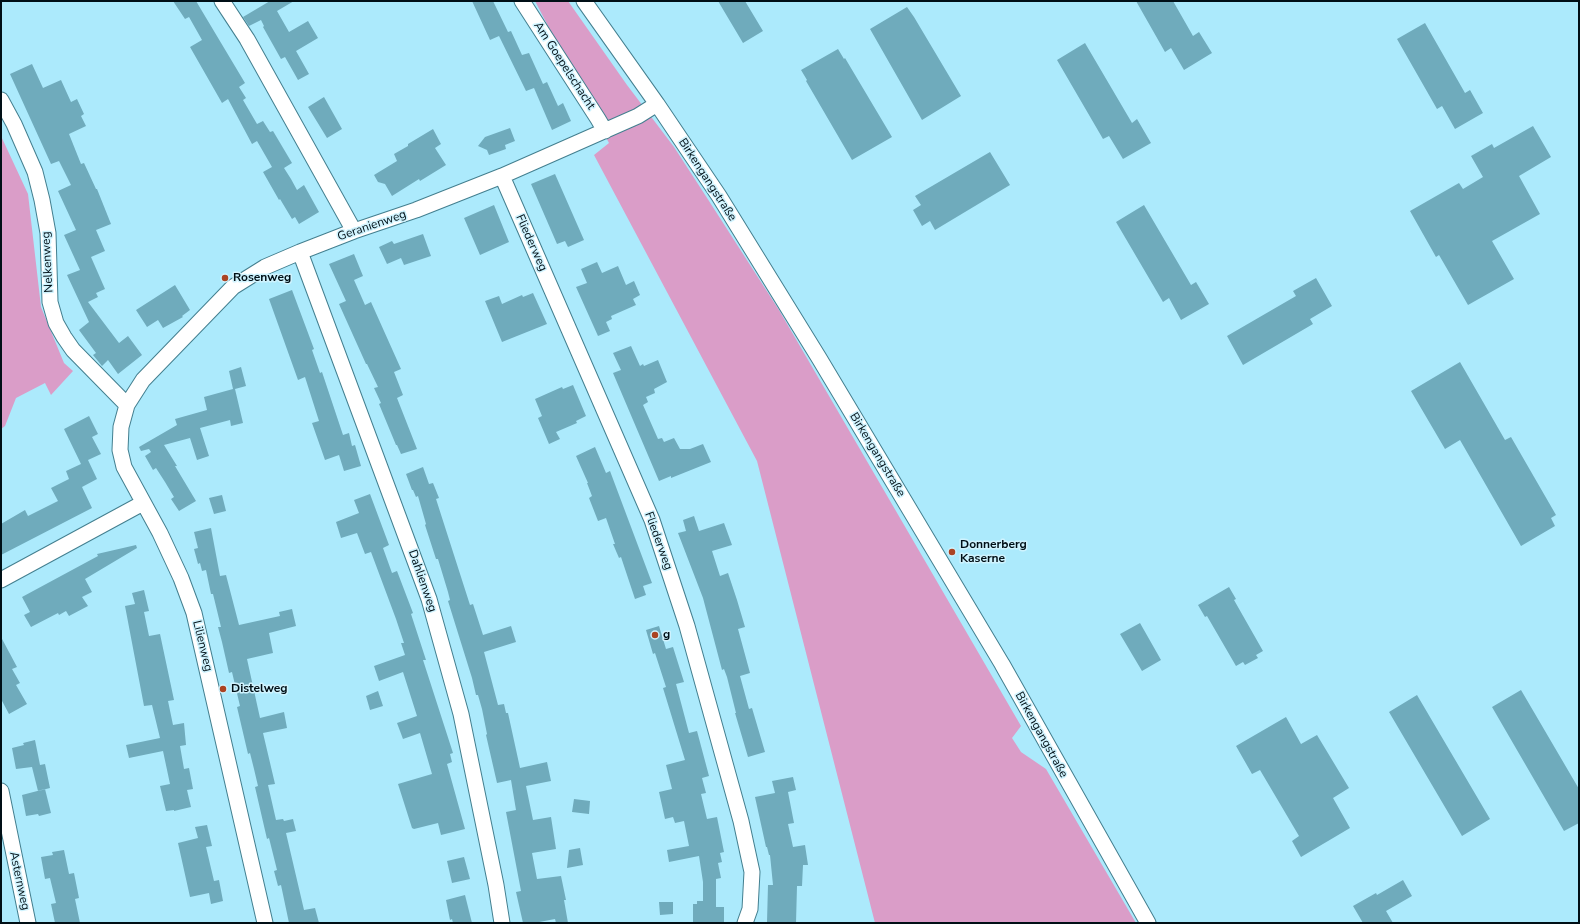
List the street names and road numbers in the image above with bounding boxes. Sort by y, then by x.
street label: Am Goepelschacht [530,19,598,113]
street label: Birkengangstraße [675,136,739,224]
street label: Geranienweg [336,207,408,245]
street label: Fliederweg [512,212,550,274]
street label: Nelkenweg [39,231,57,293]
street label: Birkengangstraße [846,410,908,500]
street label: Fliederweg [641,510,675,572]
street label: Dahlienweg [405,548,439,614]
street label: Lilienweg [189,619,215,673]
street label: Birkengangstraße [1011,690,1071,780]
street label: Asternweg [6,850,32,912]

